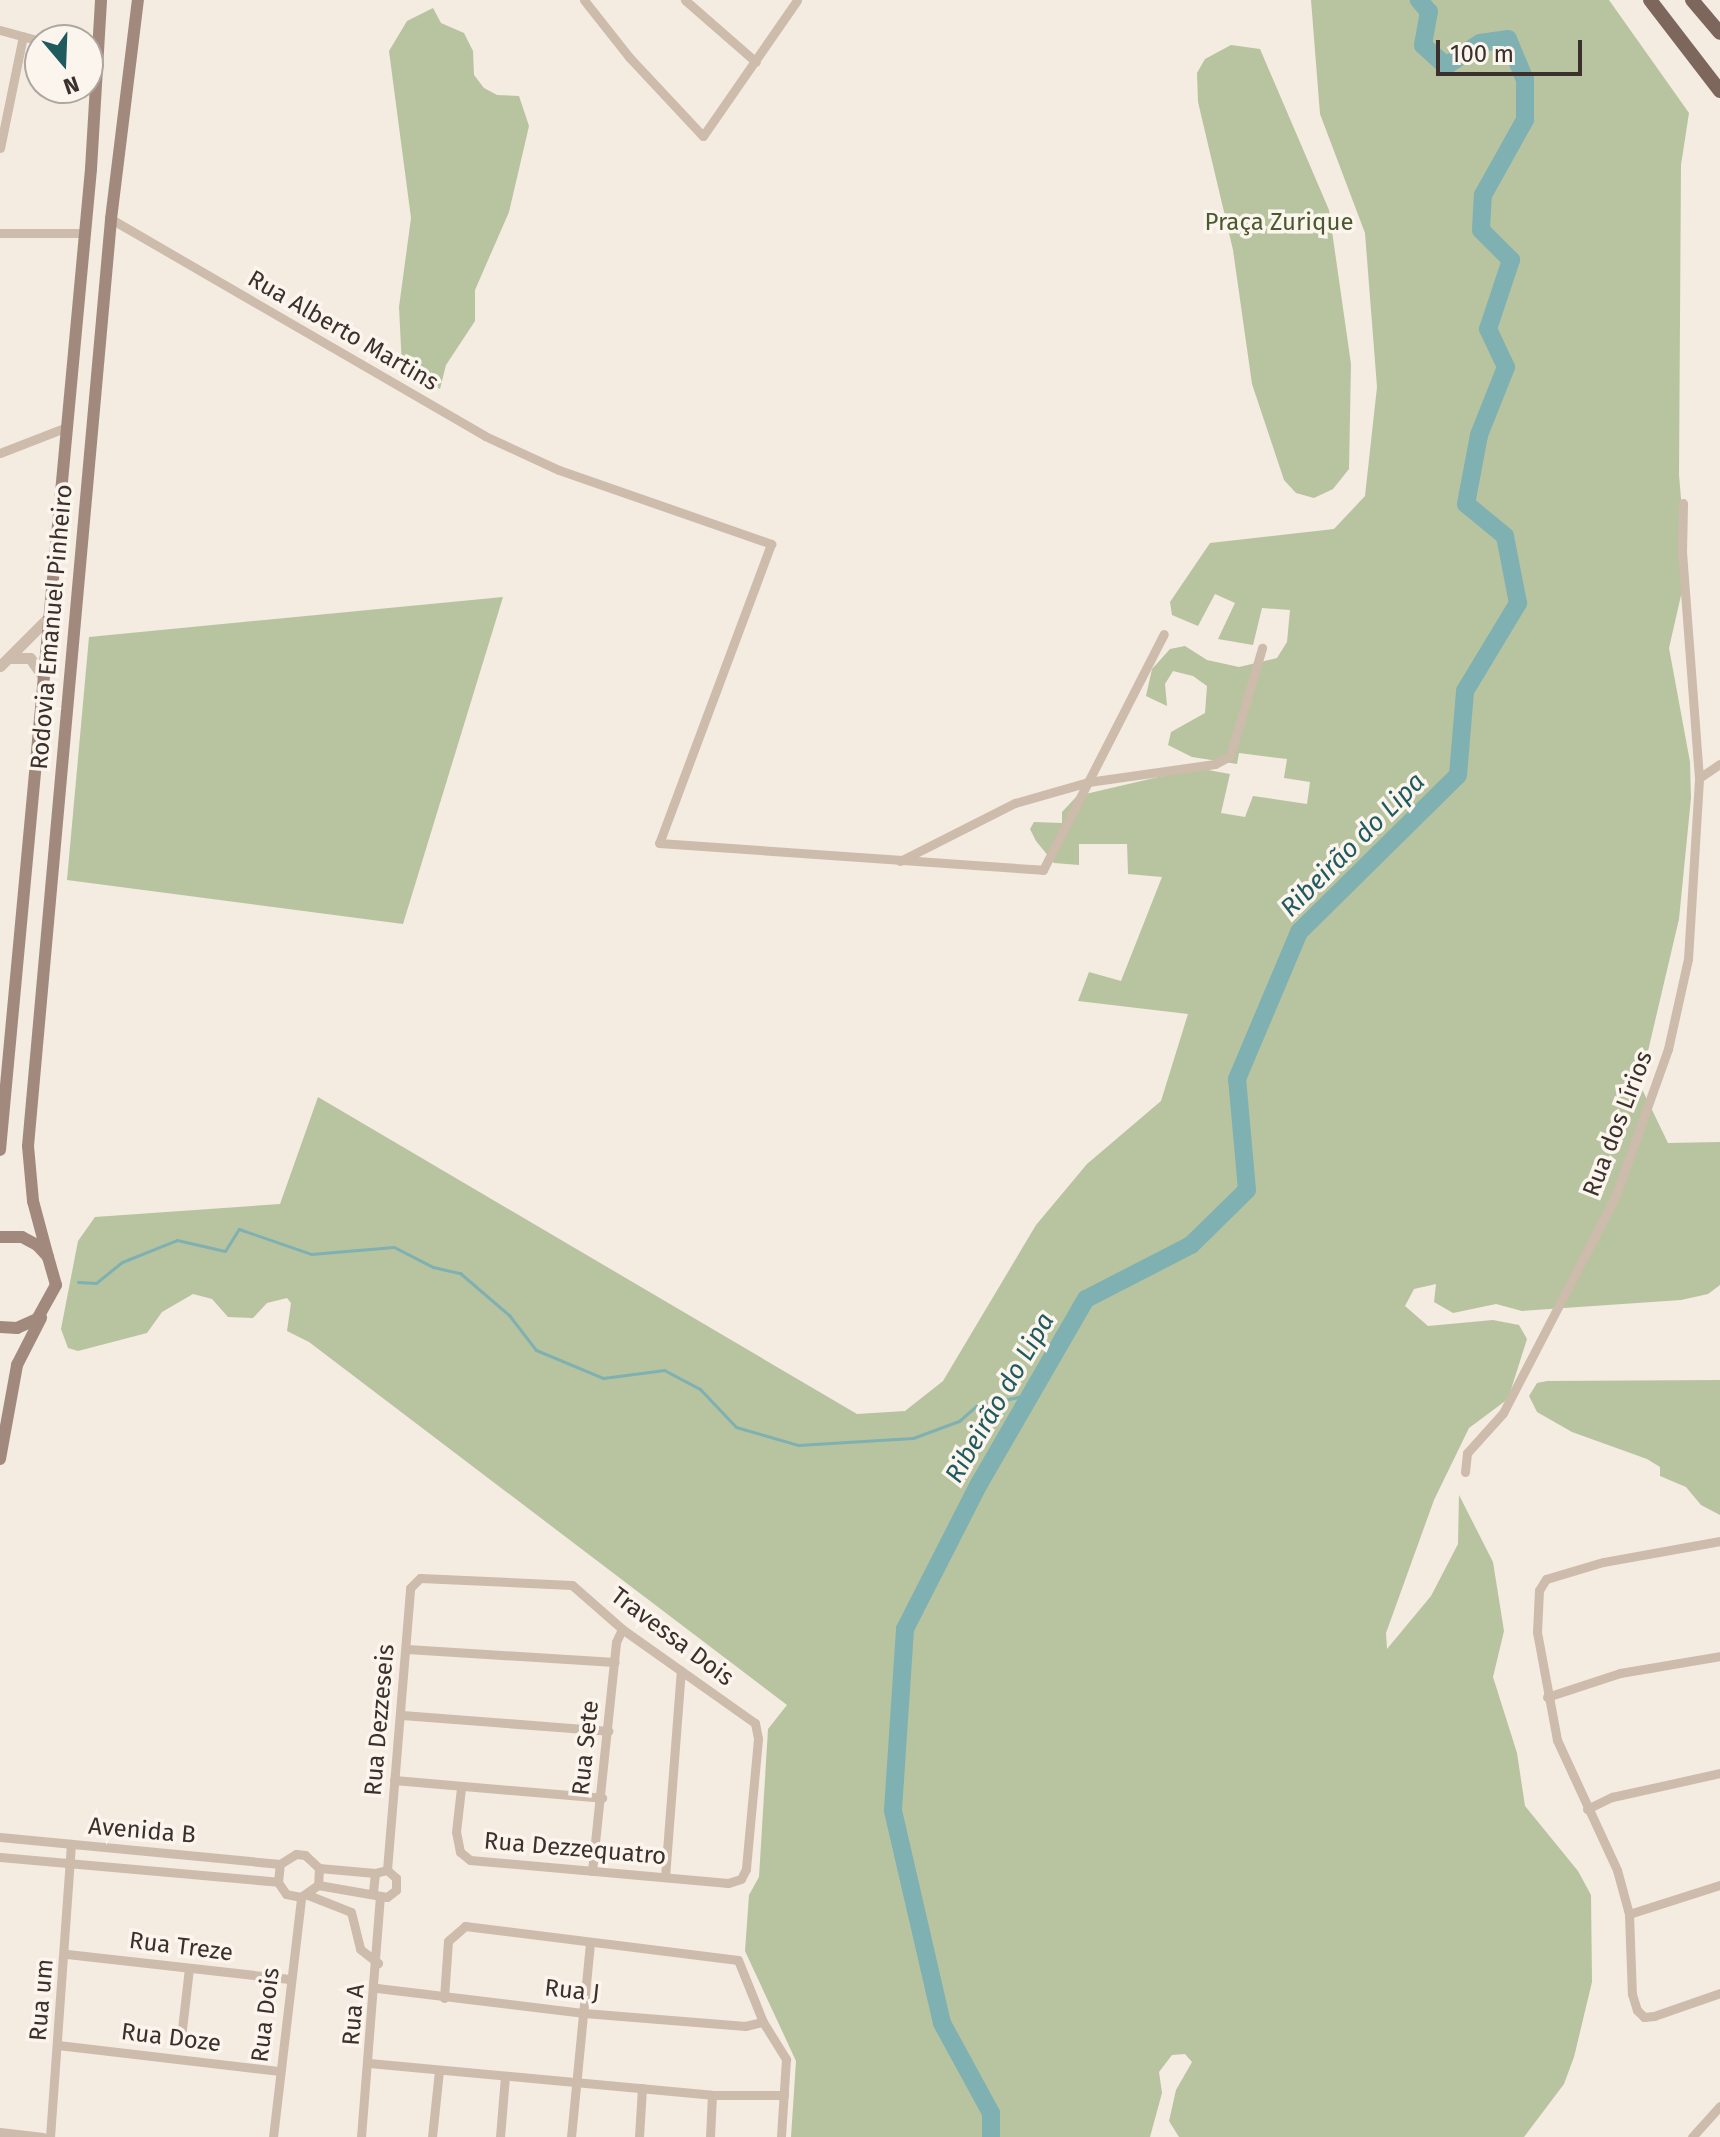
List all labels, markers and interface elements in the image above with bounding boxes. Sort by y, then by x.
north arrow [24,24,104,104]
scale bar [1440,24,1586,74]
text: 100 m [1450,40,1514,68]
text: N [60,70,83,100]
park label: Praça Zurique [1204,209,1354,237]
street label: Rua Alberto Martins [242,265,444,397]
street label: Rodovia Emanuel Pinheiro [25,483,79,771]
water label: Ribeirão do Lipa [1274,766,1432,924]
street label: Rua dos Lírios [1577,1047,1659,1201]
water label: Ribeirão do Lipa [939,1307,1061,1489]
street label: Travessa Dois [605,1581,739,1693]
street label: Rua Dezzeseis [359,1643,401,1797]
street label: Rua Sete [567,1699,605,1797]
street label: Avenida B [87,1812,197,1850]
street label: Rua Dezzequatro [483,1827,667,1871]
street label: Rua Treze [127,1926,235,1968]
street label: Rua um [24,1958,60,2042]
street label: Rua Dois [246,1966,286,2064]
street label: Rua J [543,1974,601,2008]
street label: Rua A [337,1983,371,2047]
street label: Rua Doze [119,2018,223,2058]

